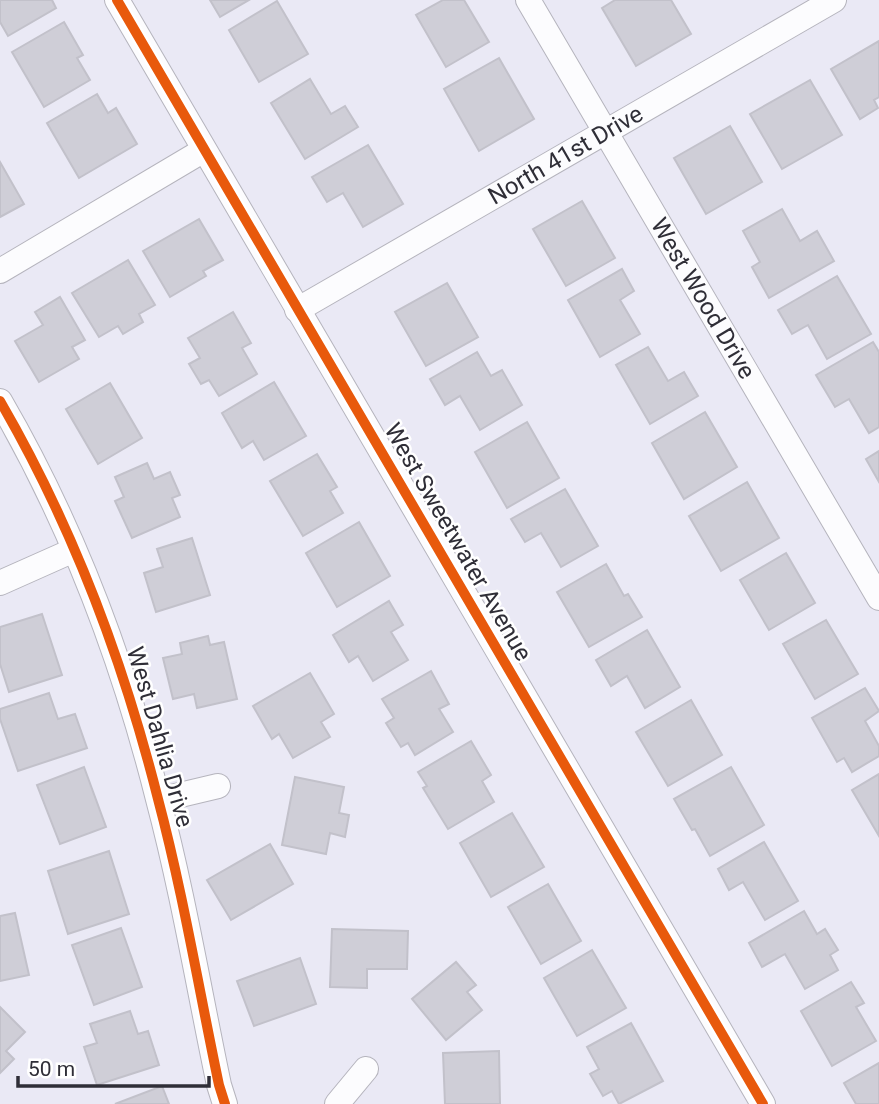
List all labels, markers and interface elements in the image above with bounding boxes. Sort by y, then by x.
street label: North 41st Drive [483,99,648,211]
street label: West Wood Drive [645,213,761,384]
street label: West Sweetwater Avenue [378,418,538,666]
street label: West Dahlia Drive [121,644,199,830]
scale bar [18,1044,208,1088]
text: 50 m [28,1057,75,1081]

